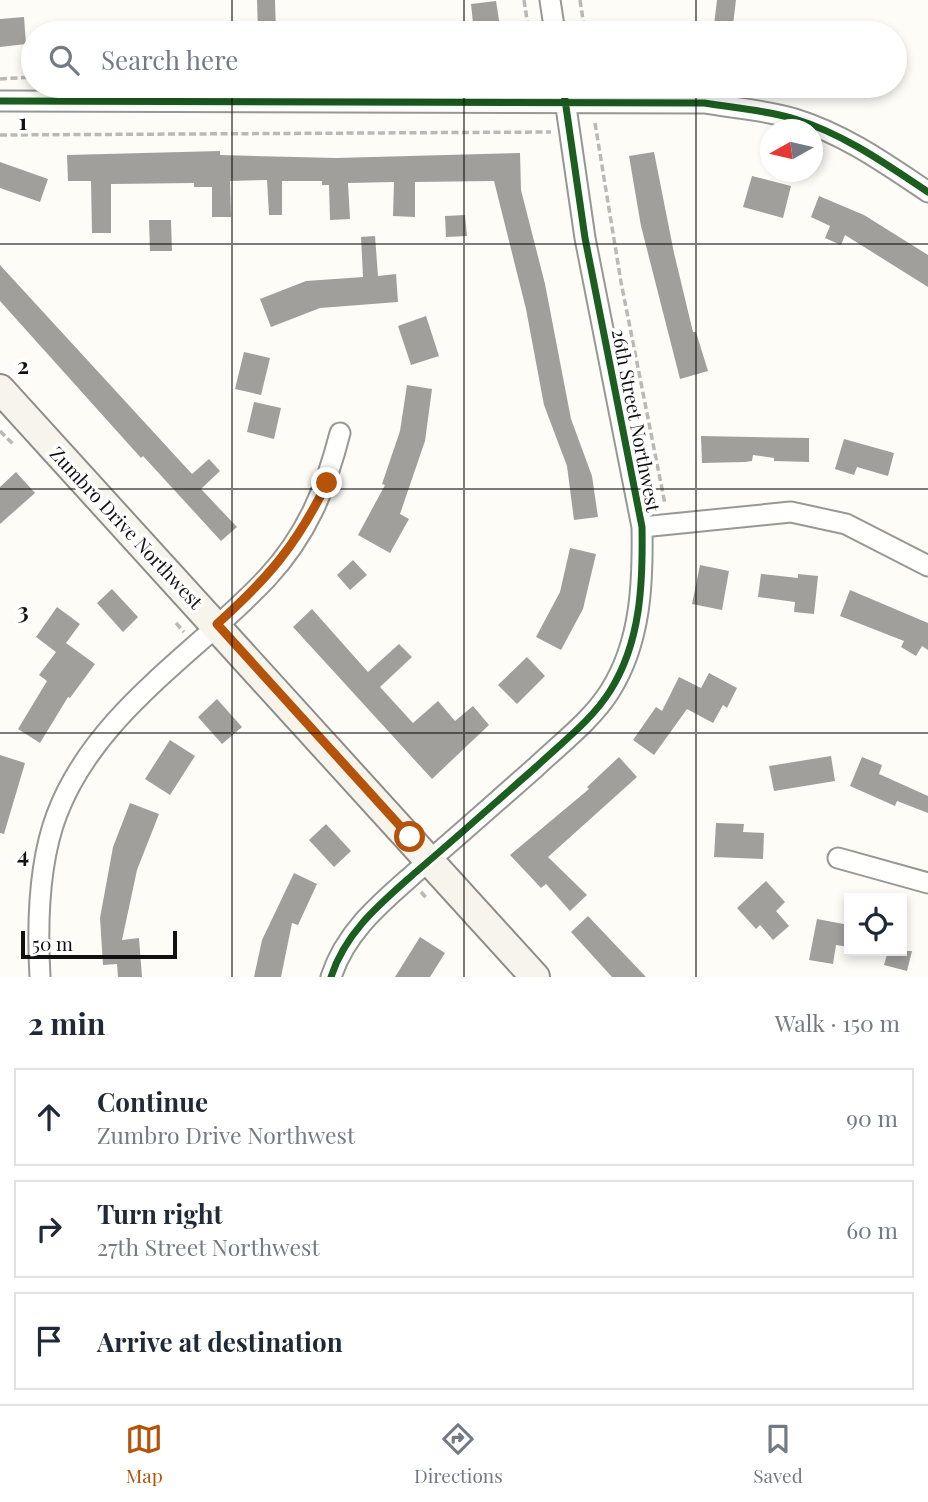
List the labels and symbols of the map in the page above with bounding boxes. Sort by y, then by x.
text: 1 [19,105,28,136]
north arrow [760,119,823,182]
street label: 26th Street Northwest [606,326,668,514]
text: 2 [17,349,29,380]
street label: Zumbro Drive Northwest [45,440,209,614]
route end [311,467,342,498]
text: 3 [17,594,29,625]
route start [394,821,425,852]
text: 4 [17,838,29,869]
scale bar [21,928,177,960]

